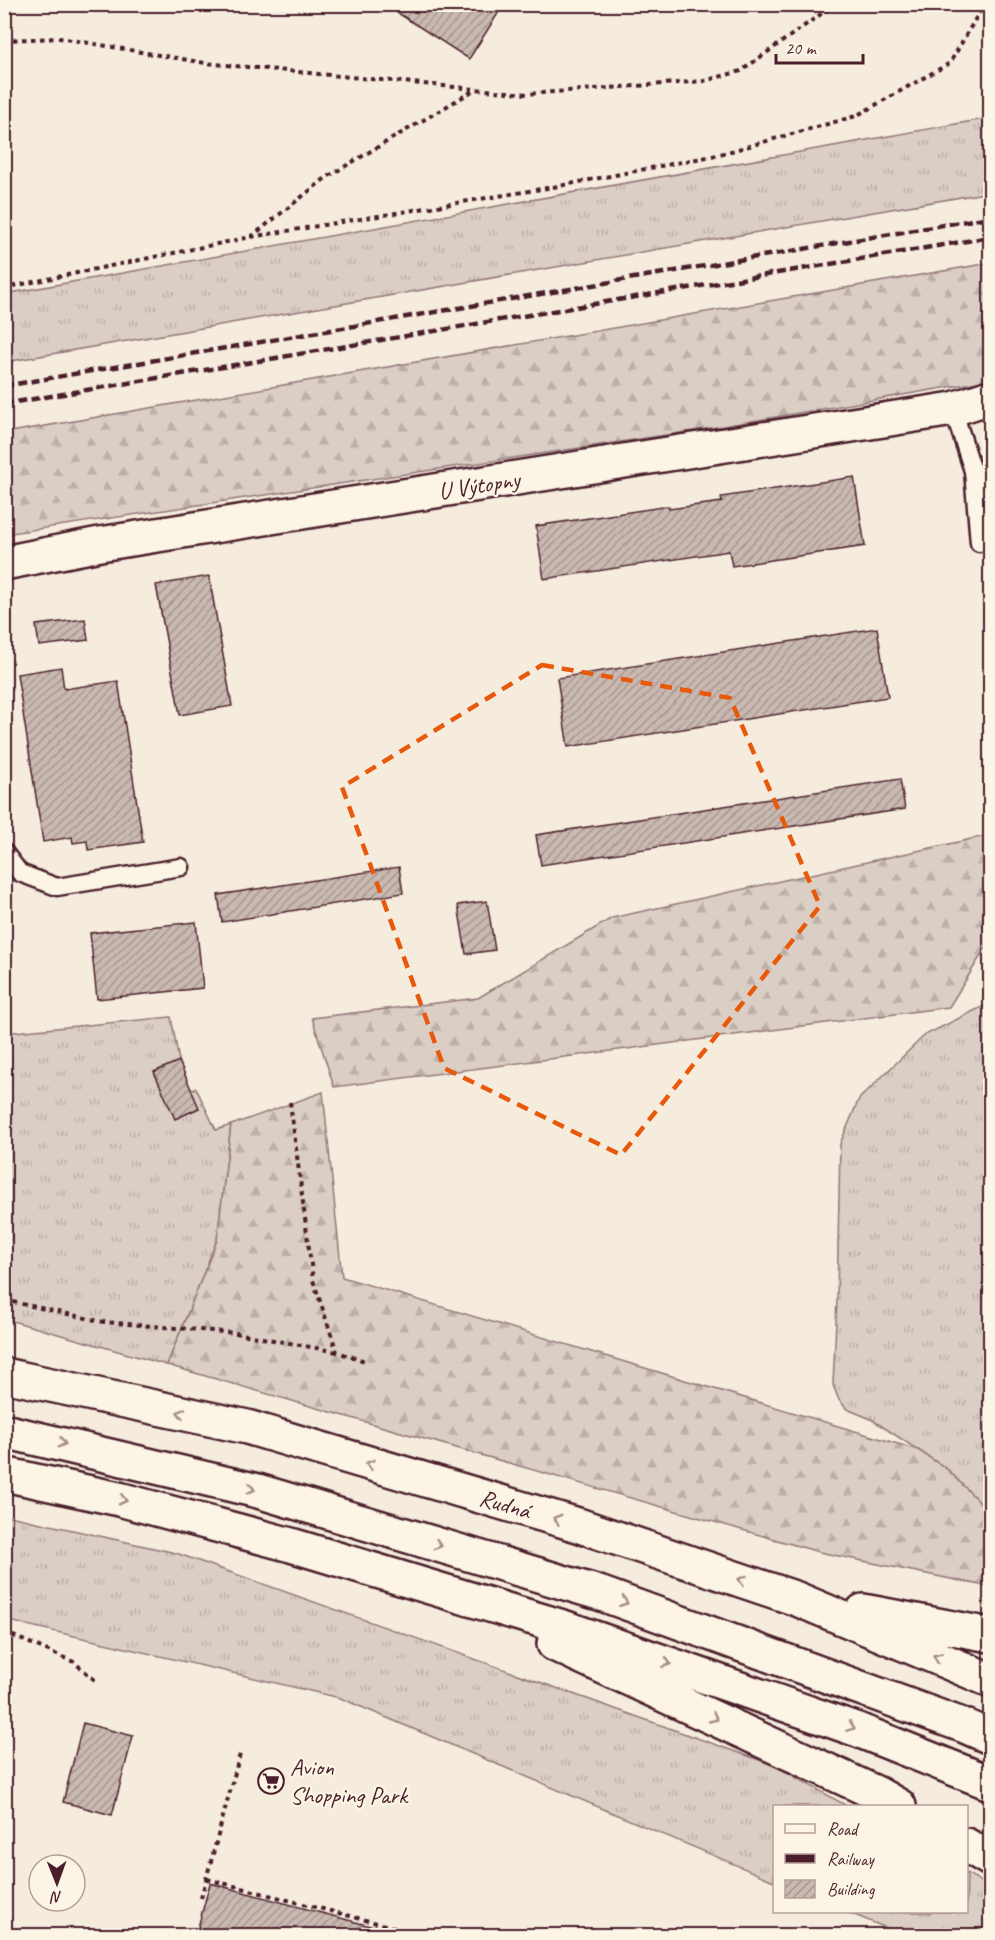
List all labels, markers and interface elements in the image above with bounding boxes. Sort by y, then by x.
scale bar [776,27,863,65]
text: 20 m [785,37,818,59]
street label: U Výtopny [436,464,524,506]
one-way arrow [177,1408,187,1421]
one-way arrow [56,1436,66,1449]
one-way arrow [365,1459,375,1471]
one-way arrow [246,1482,256,1495]
street label: Rudná [476,1482,536,1526]
one-way arrow [118,1493,128,1506]
one-way arrow [552,1514,562,1526]
one-way arrow [432,1538,443,1550]
one-way arrow [737,1575,748,1587]
one-way arrow [618,1595,629,1608]
one-way arrow [932,1652,943,1664]
one-way arrow [661,1656,672,1669]
one-way arrow [708,1711,719,1723]
one-way arrow [845,1720,856,1733]
place label: Avion Shopping Park [290,1752,409,1810]
supermarket icon: Avion Shopping Park [256,1766,286,1796]
legend [773,1805,968,1913]
text: Road [827,1818,860,1840]
text: Railway [827,1848,875,1870]
north arrow [27,1853,87,1913]
text: Building [827,1878,876,1900]
text: N [49,1887,62,1907]

